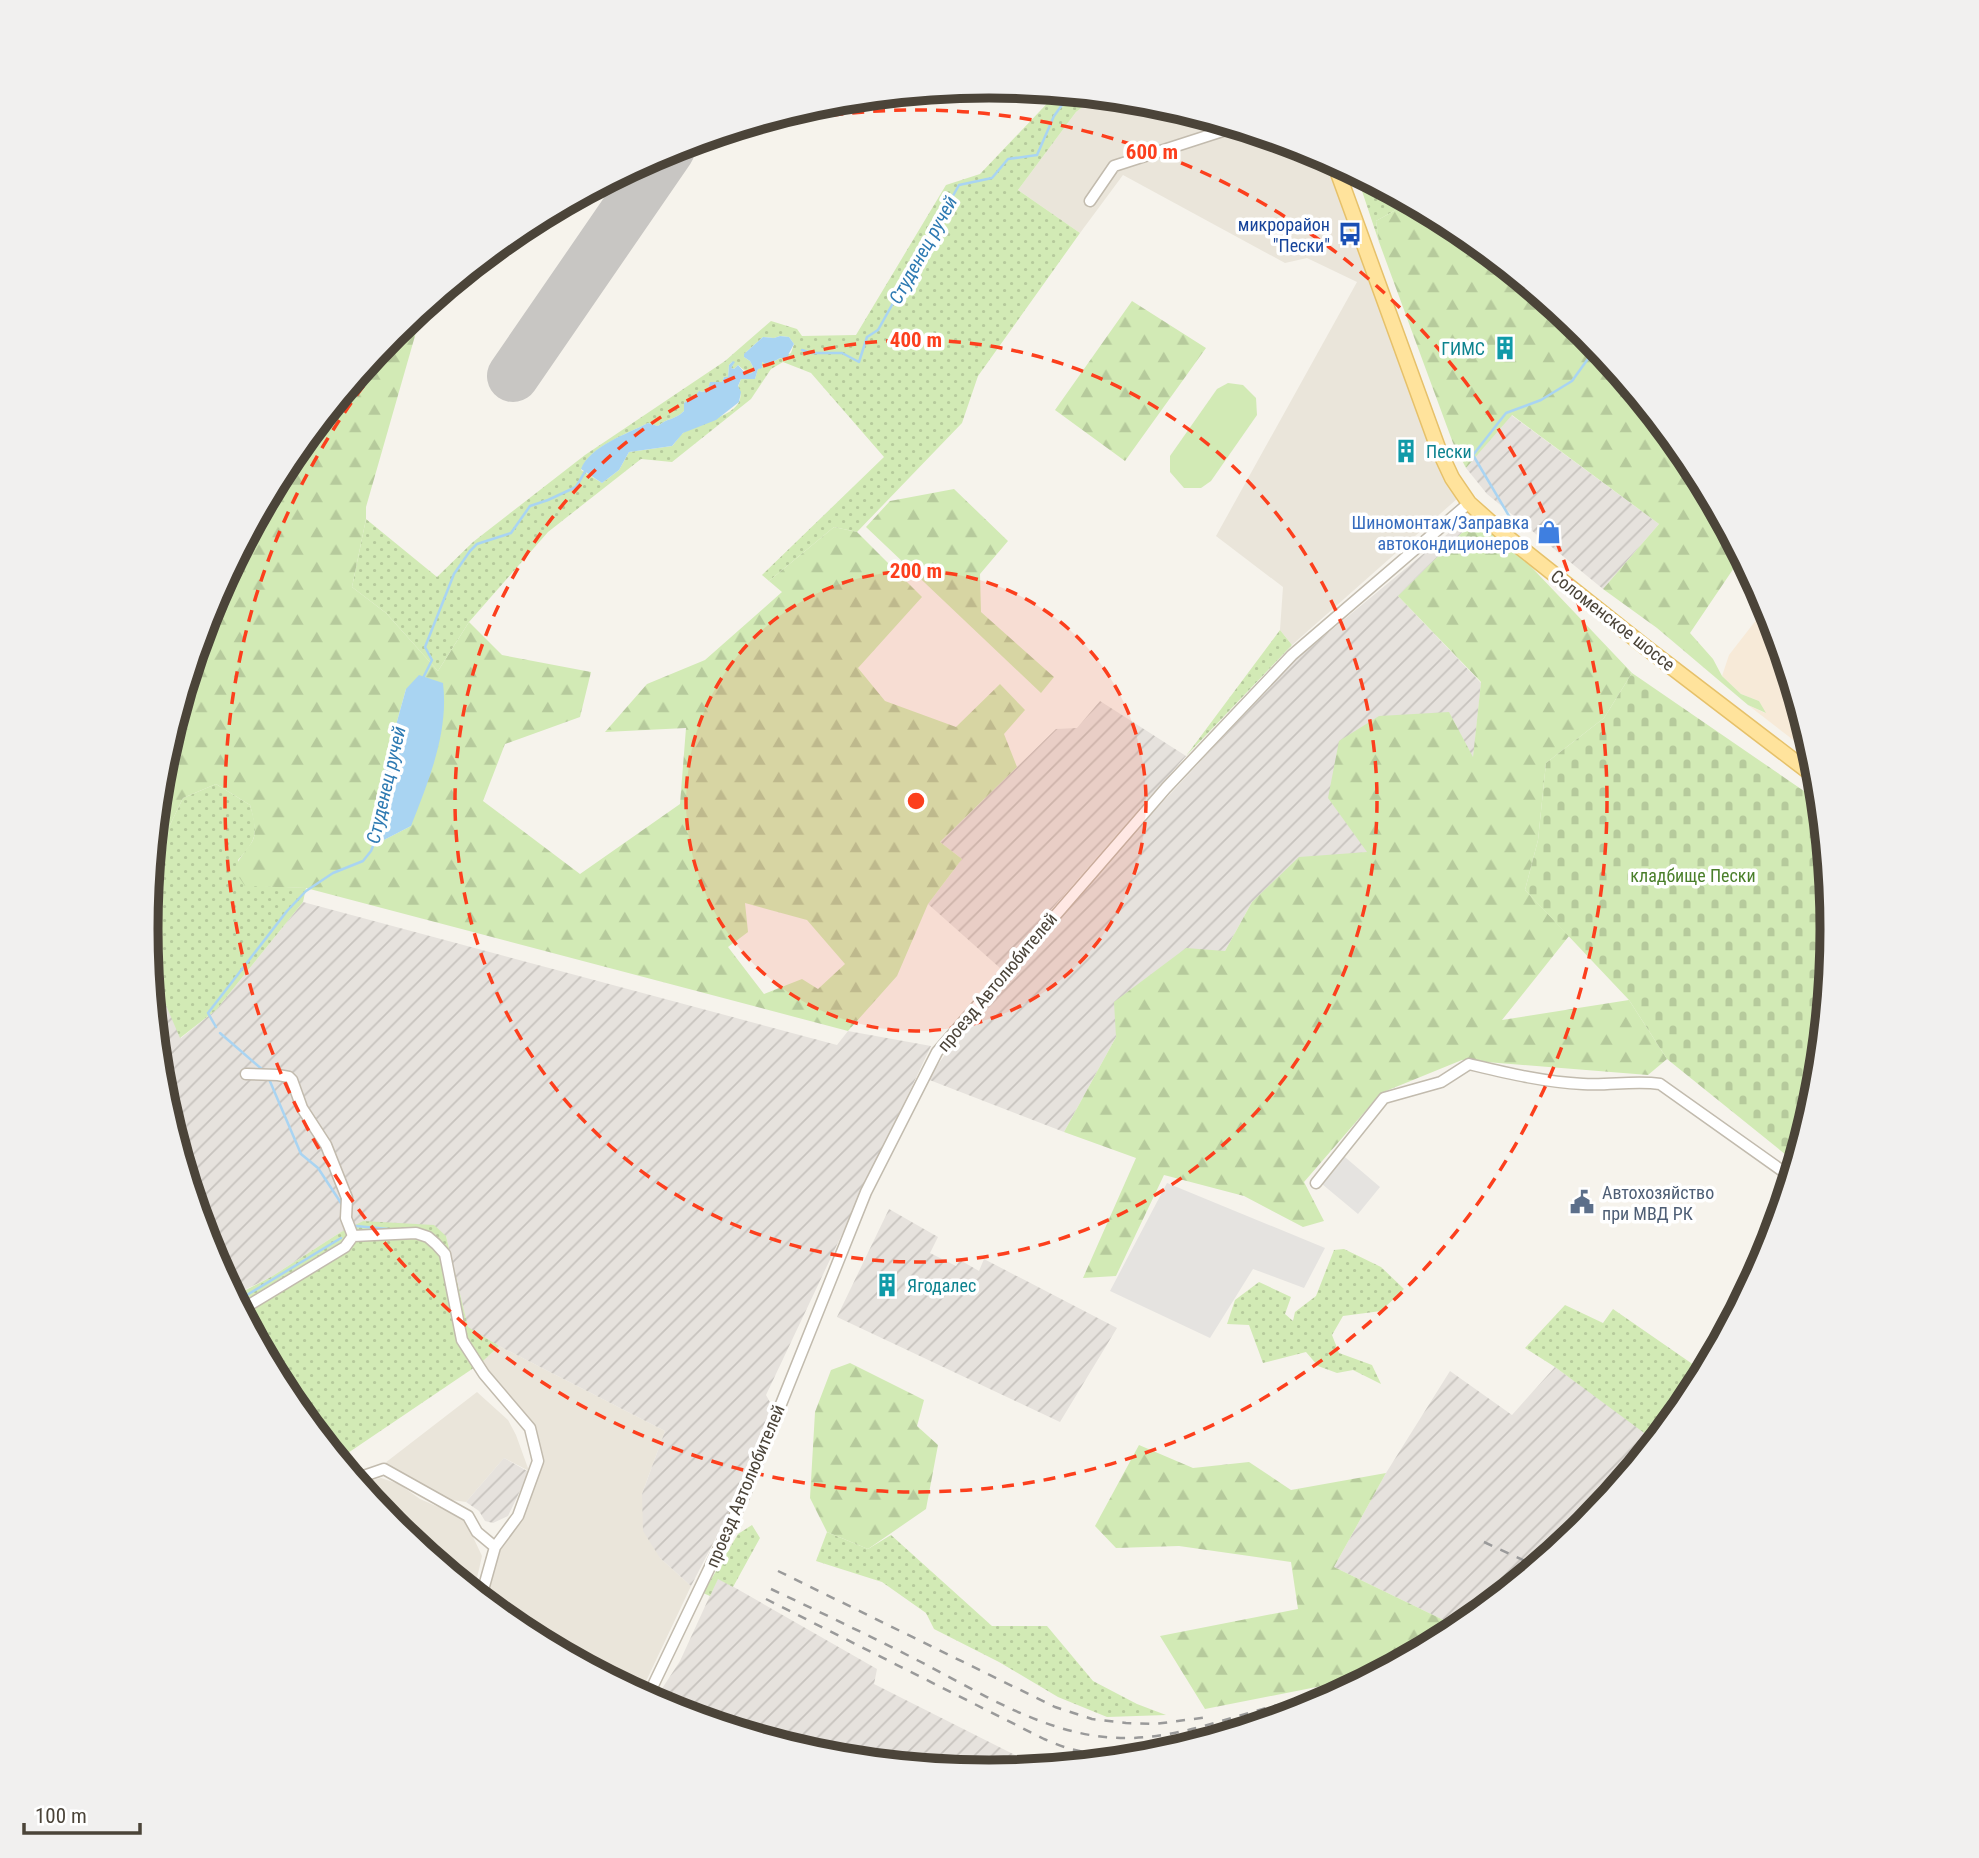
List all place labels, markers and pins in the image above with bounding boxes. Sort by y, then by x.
place label: микрорайон "Пески" [1238,214,1330,256]
bus stop icon: микрорайон "Пески" [1336,220,1364,248]
building icon: ГИМС [1491,334,1519,362]
place label: ГИМС [1441,338,1485,359]
building icon: Пески [1392,437,1420,465]
place label: Пески [1426,441,1472,462]
place label: Шиномонтаж/Заправка автокондиционеров [1351,512,1529,554]
shop icon: Шиномонтаж/Заправка автокондиционеров [1535,518,1563,546]
centre of rings [904,789,928,813]
place label: Автохозяйство при МВД РК [1602,1182,1714,1224]
public building icon: Автохозяйство при МВД РК [1568,1188,1596,1216]
building icon: Ягодалес [873,1271,901,1299]
place label: Ягодалес [907,1275,976,1296]

